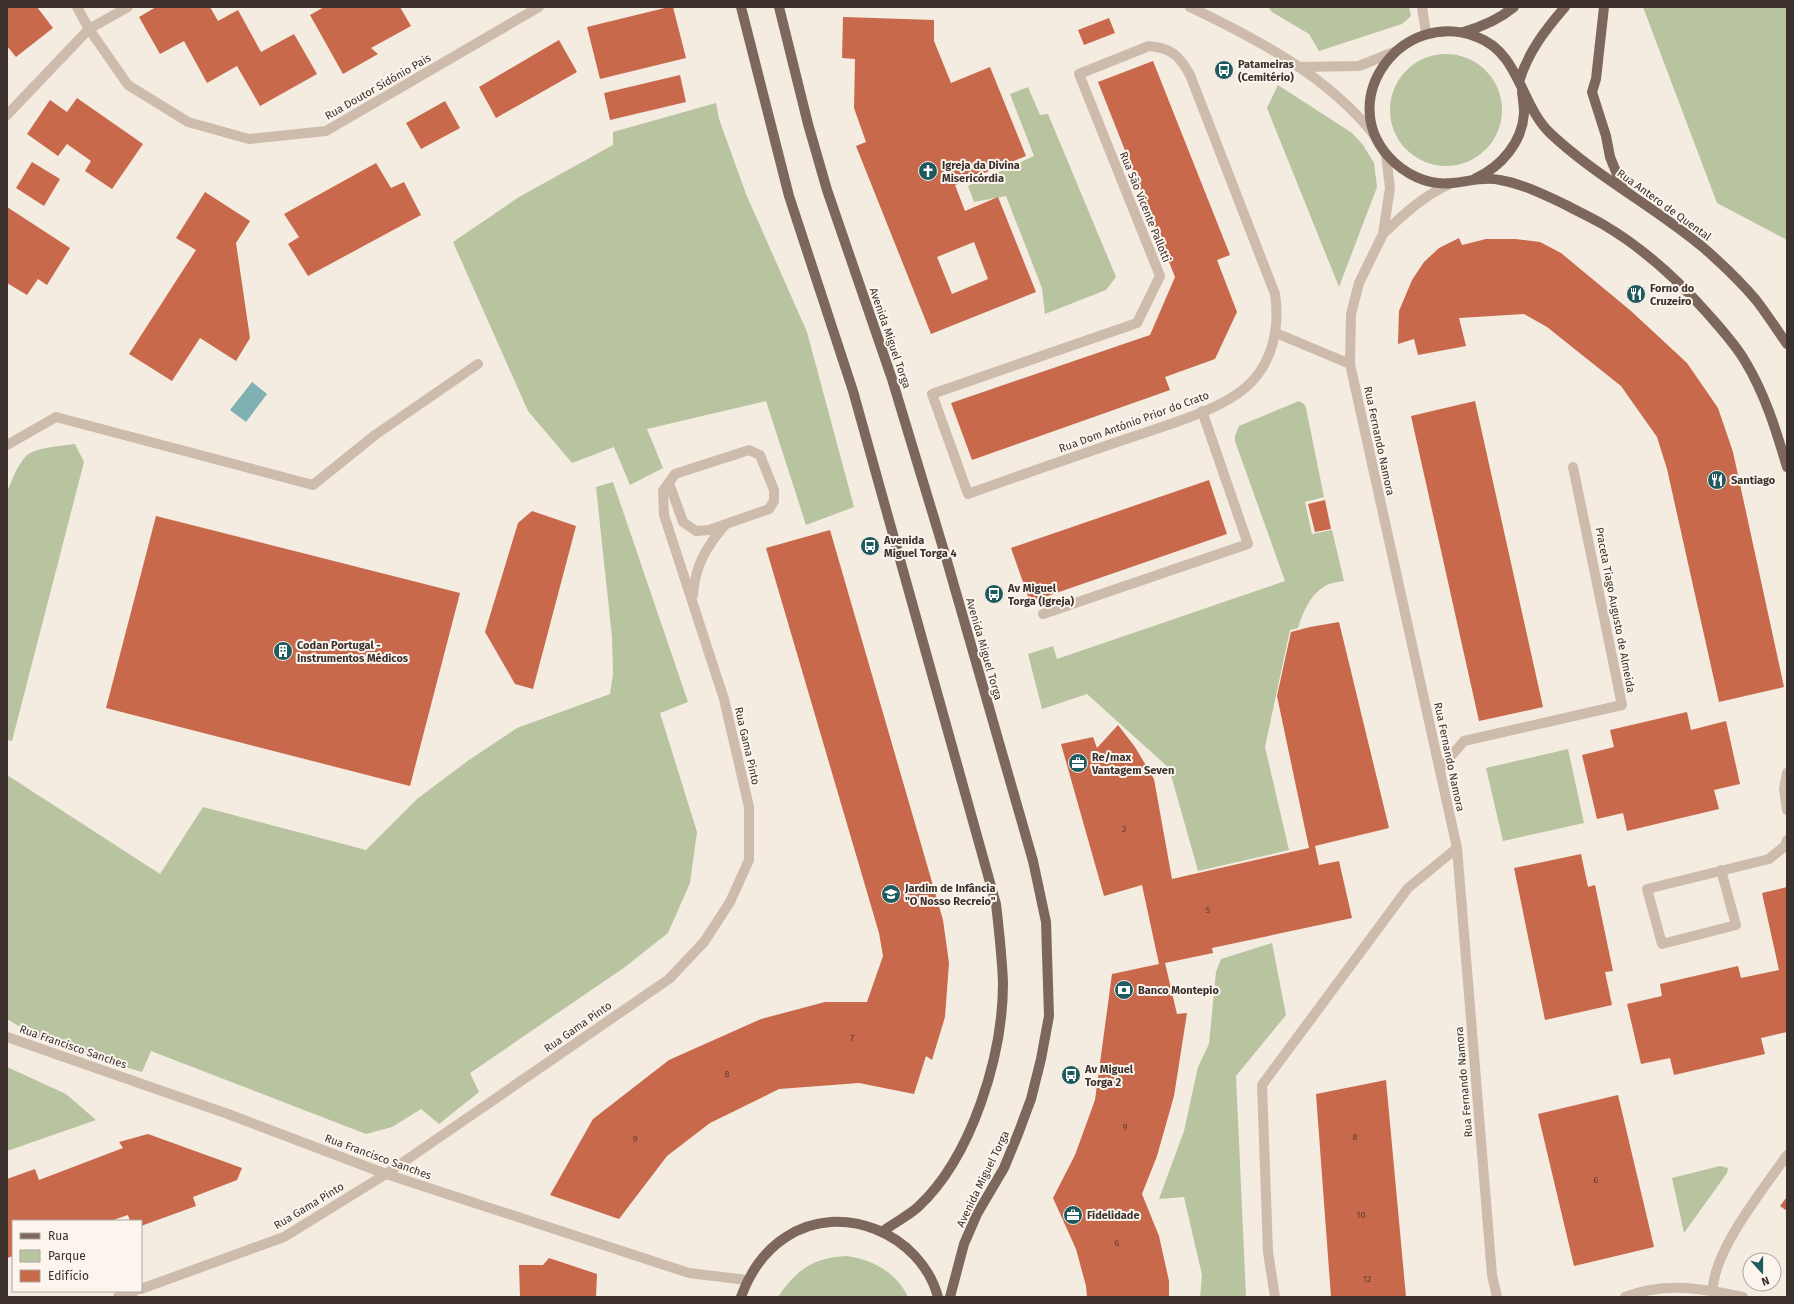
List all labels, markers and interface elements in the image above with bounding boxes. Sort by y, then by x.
street label: Rua Doutor Sidónio Pais [323,51,433,123]
place label: Patameiras (Cemitério) [1238,58,1295,84]
bus stop icon: Patameiras (Cemitério) [1213,59,1235,81]
street label: Rua São Vicente Pallotti [1117,150,1173,264]
place label: Igreja da Divina Misericórdia [942,159,1020,185]
church icon: Igreja da Divina Misericórdia [917,160,939,182]
street label: Rua Antero de Quental [1615,167,1713,243]
place label: Forno do Cruzeiro [1650,282,1695,308]
restaurant icon: Forno do Cruzeiro [1625,283,1647,305]
street label: Avenida Miguel Torga [867,286,913,390]
street label: Rua Fernando Namora [1361,385,1397,497]
street label: Rua Dom António Prior do Crato [1057,389,1211,455]
restaurant icon: Santiago [1706,469,1728,491]
place label: Santiago [1731,474,1776,487]
street label: Praceta Tiago Augusto de Almeida [1593,526,1637,694]
place label: Avenida Miguel Torga 4 [883,534,957,560]
bus stop icon: Avenida Miguel Torga 4 [859,535,881,557]
place label: Av Miguel Torga (Igreja) [1007,582,1075,608]
bus stop icon: Av Miguel Torga (Igreja) [983,583,1005,605]
street label: Avenida Miguel Torga [963,596,1005,702]
place label: Codan Portugal - Instrumentos Médicos [297,639,409,665]
building icon: Codan Portugal - Instrumentos Médicos [272,640,294,662]
street label: Rua Fernando Namora [1431,701,1467,813]
street label: Rua Gama Pinto [732,706,762,786]
place label: Re/max Vantagem Seven [1091,751,1174,777]
office icon: Re/max Vantagem Seven [1067,752,1089,774]
house number: 3 [1122,824,1126,834]
place label: Jardim de Infância "O Nosso Recreio" [904,882,996,908]
school or university icon: Jardim de Infância "O Nosso Recreio" [880,883,902,905]
house number: 5 [1206,905,1211,915]
bank icon: Banco Montepio [1113,979,1135,1001]
place label: Banco Montepio [1138,984,1219,997]
street label: Rua Gama Pinto [542,999,614,1055]
street label: Rua Francisco Sanches [18,1023,128,1071]
street label: Rua Fernando Namora [1453,1026,1475,1138]
house number: 7 [850,1033,854,1043]
place label: Av Miguel Torga 2 [1084,1063,1134,1089]
bus stop icon: Av Miguel Torga 2 [1060,1064,1082,1086]
house number: 8 [725,1069,730,1079]
house number: 9 [1123,1122,1128,1132]
street label: Avenida Miguel Torga [954,1129,1012,1229]
street label: Rua Francisco Sanches [323,1132,433,1182]
house number: 8 [1353,1132,1358,1142]
house number: 9 [633,1134,638,1144]
house number: 6 [1594,1175,1599,1185]
street label: Rua Gama Pinto [272,1180,346,1232]
office icon: Fidelidade [1062,1204,1084,1226]
place label: Fidelidade [1087,1209,1139,1222]
house number: 10 [1357,1210,1365,1220]
legend [12,1220,142,1292]
text: Rua [48,1229,69,1243]
house number: 6 [1115,1238,1120,1248]
text: Parque [48,1249,86,1263]
north arrow [1742,1252,1782,1292]
text: Edifício [48,1269,89,1283]
text: N [1760,1273,1771,1288]
house number: 12 [1363,1274,1371,1284]

